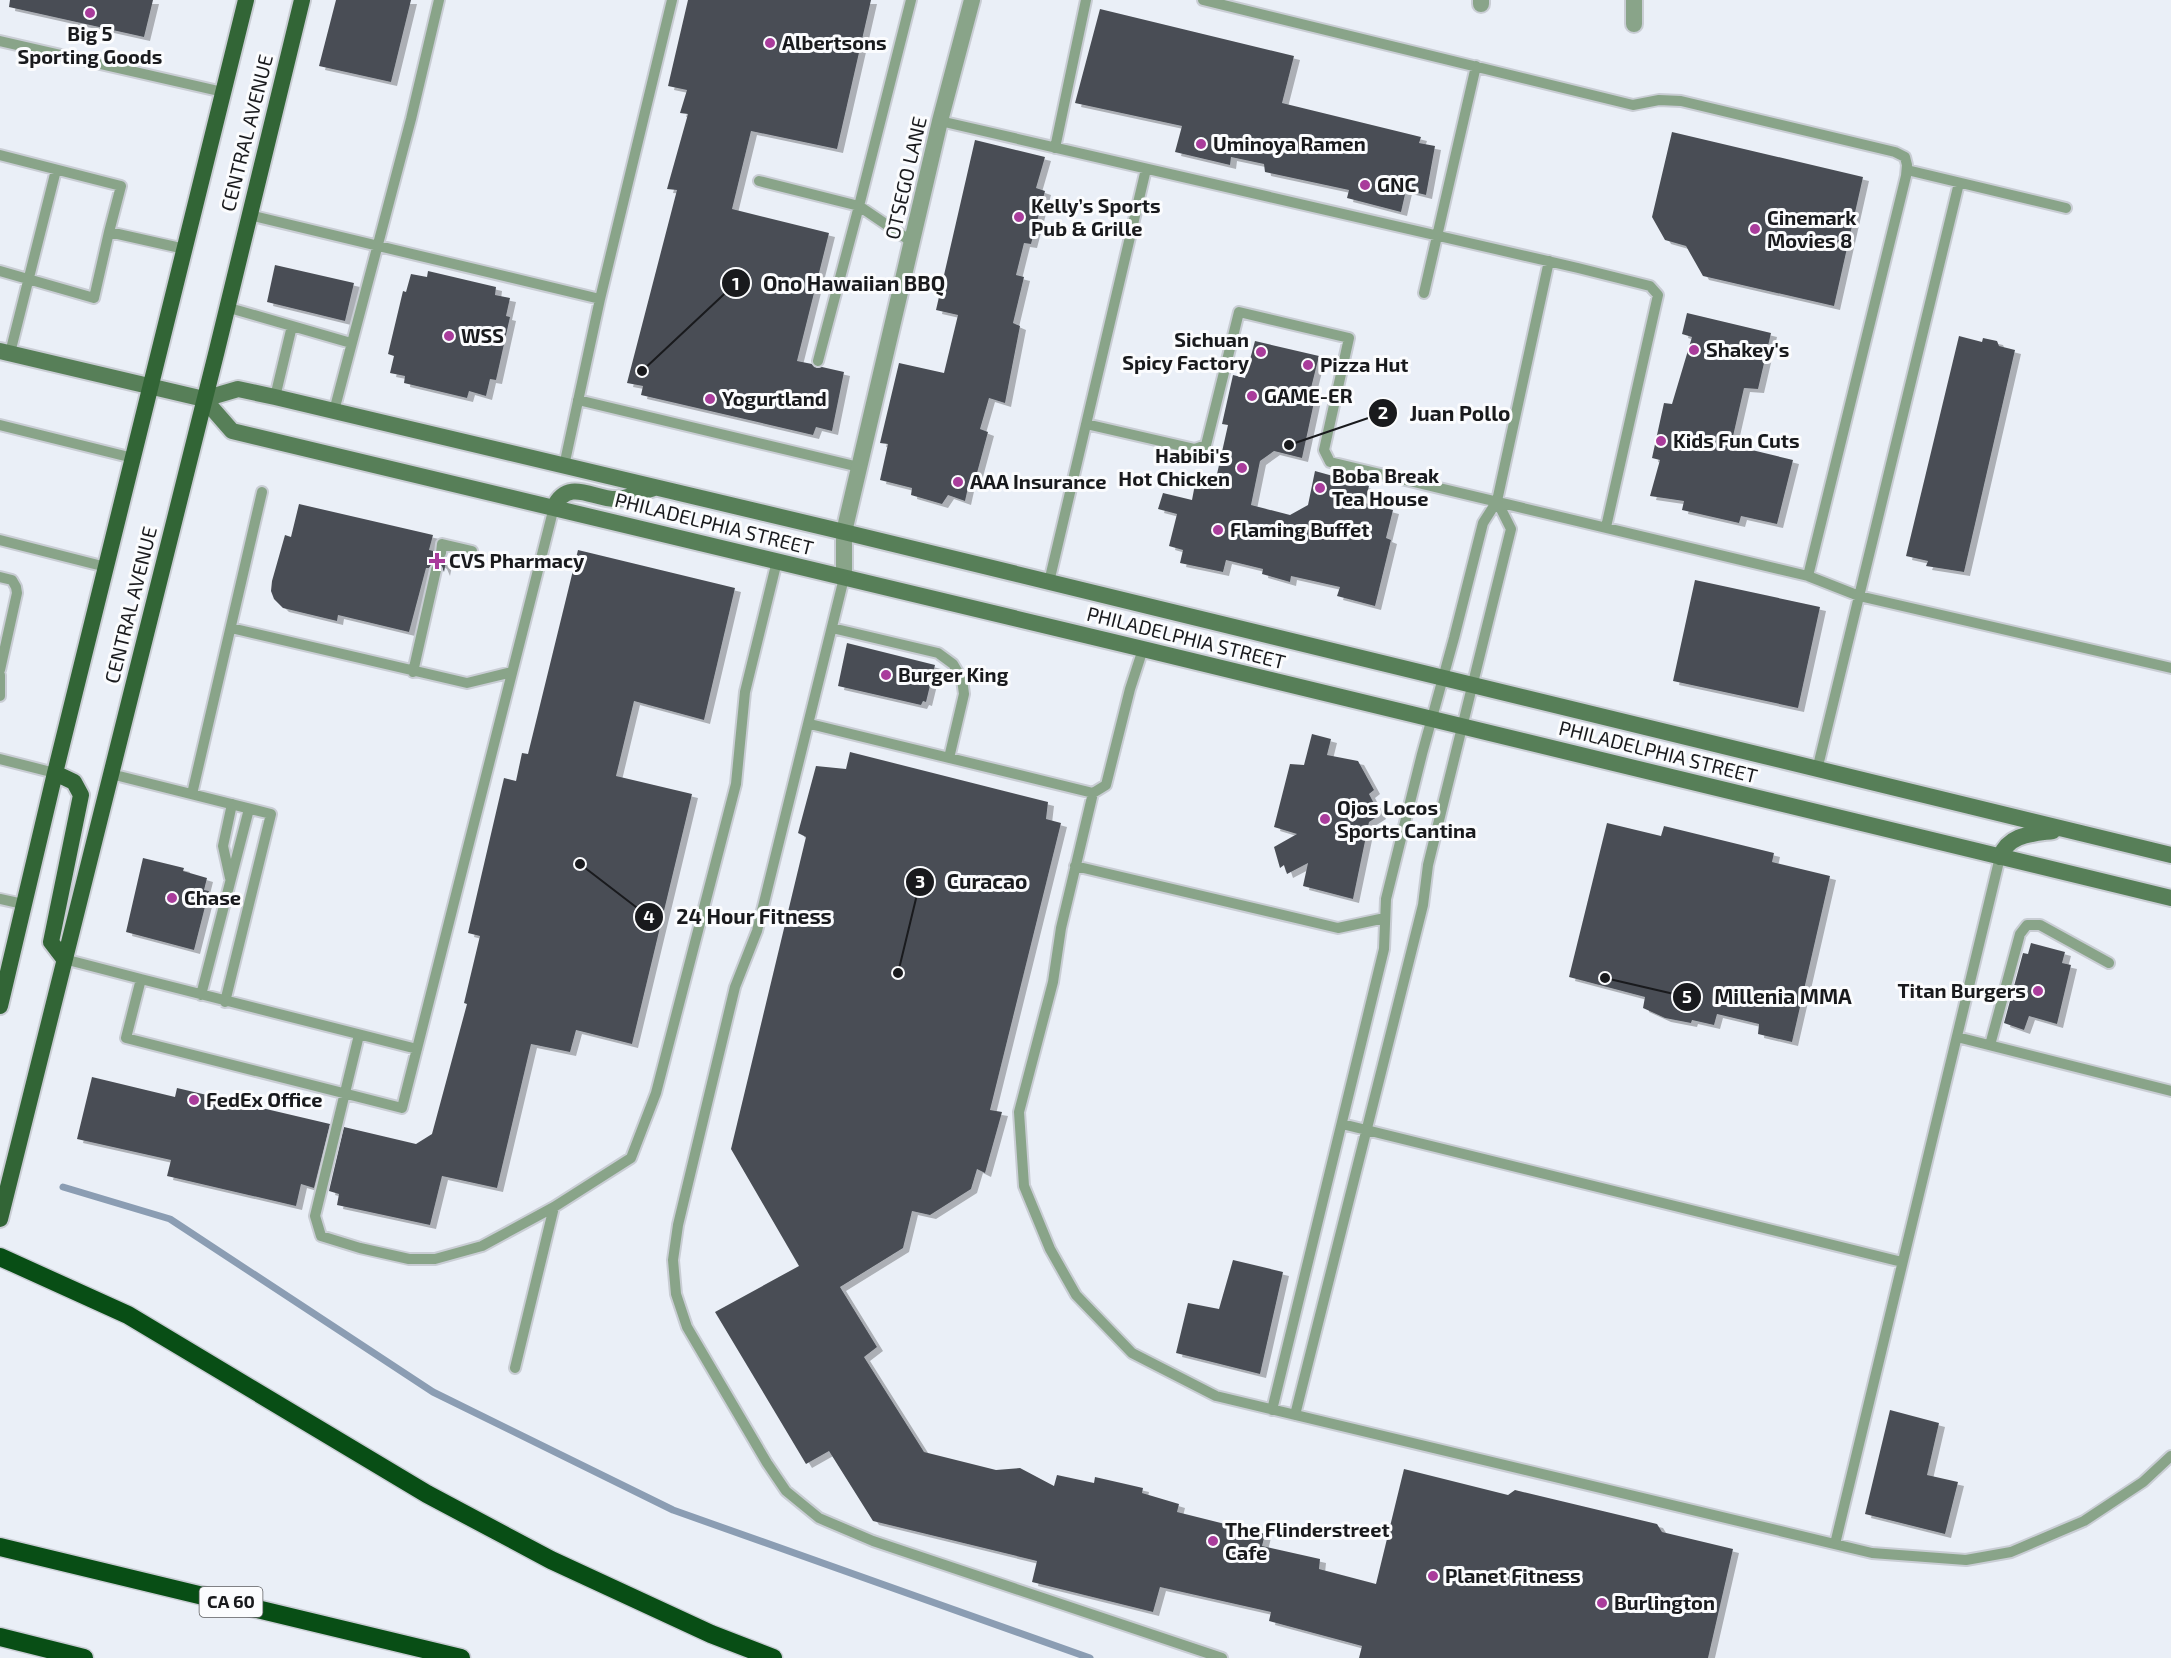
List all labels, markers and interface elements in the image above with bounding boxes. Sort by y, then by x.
marker: Big 5 Sporting Goods [83,6,97,20]
place label: Big 5 Sporting Goods [18,21,162,68]
place label: Albertsons [782,30,887,54]
marker: Albertsons [763,36,777,50]
street label: CENTRAL AVENUE [215,52,277,214]
street label: OTSEGO LANE [879,114,931,242]
place label: Uminoya Ramen [1213,131,1366,156]
marker: Uminoya Ramen [1194,137,1208,151]
place label: GNC [1377,172,1416,196]
marker: GNC [1358,178,1372,192]
place label: Kelly’s Sports Pub & Grille [1031,193,1161,240]
place label: Cinemark Movies 8 [1767,205,1857,252]
marker: Kelly’s Sports Pub & Grille [1012,210,1026,224]
marker: Cinemark Movies 8 [1748,222,1762,236]
callout: Ono Hawaiian BBQ [721,264,957,303]
text: Ono Hawaiian BBQ [763,270,945,296]
text: 1 [732,272,740,294]
place label: WSS [461,323,504,347]
place label: Sichuan Spicy Factory [1122,327,1250,375]
marker: WSS [442,329,456,343]
place label: Shakey's [1706,337,1789,362]
marker: Shakey's [1687,343,1701,357]
marker: Sichuan Spicy Factory [1254,345,1268,359]
place label: Pizza Hut [1320,352,1409,376]
marker: Pizza Hut [1301,358,1315,372]
place label: GAME-ER [1264,383,1353,407]
place label: Yogurtland [722,386,827,410]
marker: GAME-ER [1245,389,1259,403]
marker: Yogurtland [703,392,717,406]
callout: Juan Pollo [1368,394,1523,433]
text: Juan Pollo [1410,400,1510,425]
text: 2 [1378,401,1388,423]
place label: Kids Fun Cuts [1673,428,1800,452]
marker: Kids Fun Cuts [1654,434,1668,448]
place label: Habibi's Hot Chicken [1118,443,1230,490]
marker: Habibi's Hot Chicken [1235,461,1249,475]
place label: Boba Break Tea House [1332,463,1440,510]
place label: AAA Insurance [970,469,1107,493]
marker: AAA Insurance [951,475,965,489]
marker: Boba Break Tea House [1313,481,1327,495]
street label: PHILADELPHIA STREET [612,487,816,559]
place label: Flaming Buffet [1230,517,1369,541]
marker: Flaming Buffet [1211,523,1225,537]
street label: CENTRAL AVENUE [99,524,161,686]
place label: CVS Pharmacy [449,548,585,573]
marker: CVS Pharmacy [430,554,444,568]
street label: PHILADELPHIA STREET [1084,601,1288,673]
place label: Burger King [898,662,1009,686]
marker: Burger King [879,668,893,682]
street label: PHILADELPHIA STREET [1556,715,1760,787]
place label: Ojos Locos Sports Cantina [1337,795,1477,842]
marker: Ojos Locos Sports Cantina [1318,812,1332,826]
callout: Curacao [905,863,1039,902]
text: Curacao [947,868,1027,893]
text: 3 [915,870,925,892]
place label: Chase [184,885,241,909]
marker: Chase [165,891,179,905]
callout: 24 Hour Fitness [634,897,844,936]
text: 24 Hour Fitness [676,903,832,928]
text: 4 [643,905,655,927]
callout: Millenia MMA [1672,978,1863,1017]
place label: Titan Burgers [1897,978,2026,1002]
text: Millenia MMA [1714,983,1852,1008]
marker: Titan Burgers [2031,984,2045,998]
text: 5 [1682,985,1692,1007]
place label: FedEx Office [206,1087,323,1111]
marker: FedEx Office [187,1093,201,1107]
place label: The Flinderstreet Cafe [1225,1517,1390,1564]
marker: The Flinderstreet Cafe [1206,1534,1220,1548]
place label: Planet Fitness [1445,1563,1581,1587]
marker: Planet Fitness [1426,1569,1440,1583]
road number: CA 60 [200,1587,262,1617]
place label: Burlington [1614,1590,1715,1614]
marker: Burlington [1595,1596,1609,1610]

